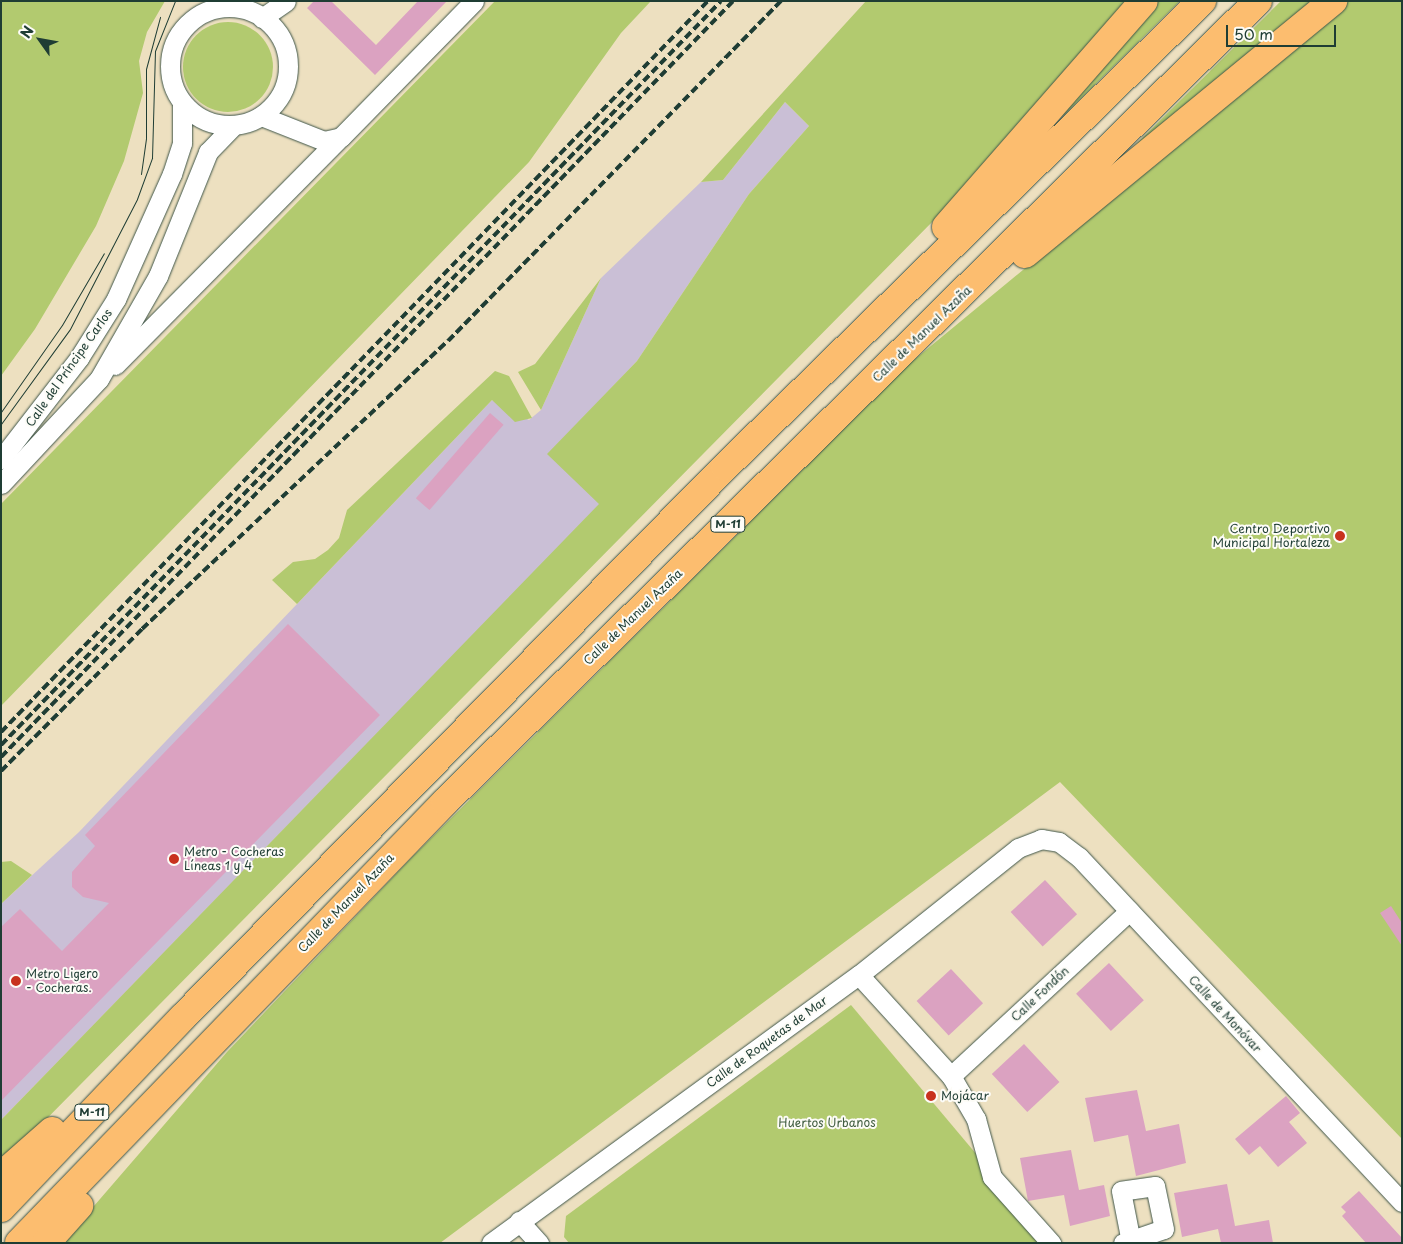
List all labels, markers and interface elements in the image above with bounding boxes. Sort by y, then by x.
north arrow [15,15,65,65]
scale bar [1228,15,1338,47]
text: N [15,22,39,42]
text: 50 m [1234,22,1273,45]
street label: Calle de Manuel Azaña [869,282,975,386]
street label: Calle del Príncipe Carlos [23,306,115,430]
road number: M-11 [709,516,747,532]
place label: Centro Deportivo Municipal Hortaleza [1212,522,1330,550]
marker: Centro Deportivo Municipal Hortaleza [1334,530,1346,542]
street label: Calle de Manuel Azaña [580,565,686,669]
place label: Metro - Cocheras Líneas 1 y 4 [184,845,285,873]
street label: Calle de Manuel Azaña [294,850,398,956]
marker: Metro - Cocheras Líneas 1 y 4 [168,853,180,865]
street label: Calle Fondón [1008,963,1072,1025]
place label: Metro Ligero - Cocheras. [26,967,99,995]
street label: Calle de Monóvar [1185,972,1265,1056]
marker: Metro Ligero - Cocheras. [10,975,22,987]
street label: Calle de Roquetas de Mar [703,993,831,1091]
place label: Mojácar [941,1089,989,1103]
marker: Mojácar [925,1090,937,1102]
road number: M-11 [73,1104,111,1120]
park label: Huertos Urbanos [778,1116,876,1130]

